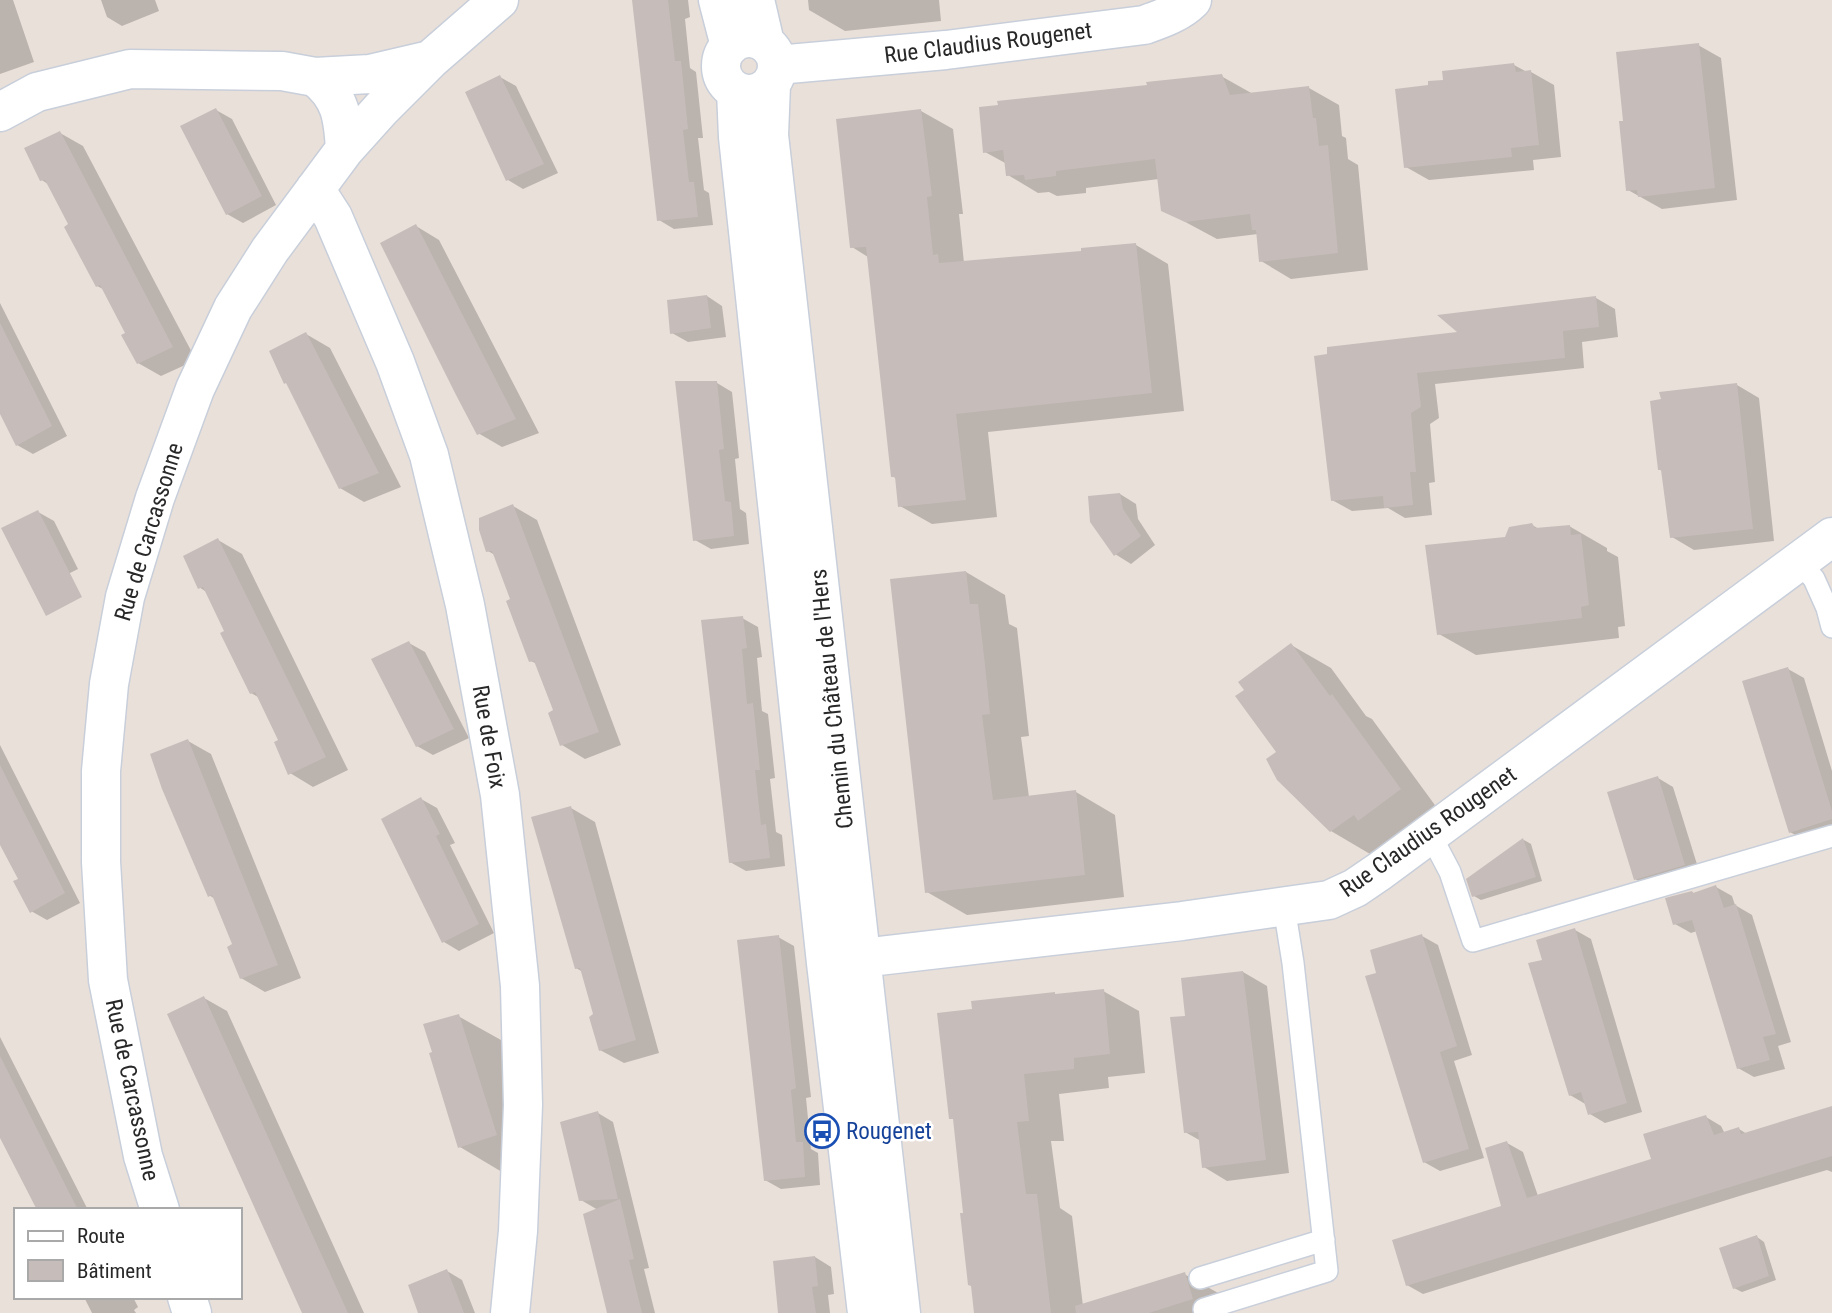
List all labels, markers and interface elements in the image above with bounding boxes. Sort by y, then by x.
street label: Rue Claudius Rougenet [883,17,1093,69]
street label: Rue de Carcassonne [109,440,189,624]
street label: Chemin du Château de l'Hers [805,568,859,830]
street label: Rue de Foix [467,683,511,791]
street label: Rue Claudius Rougenet [1335,761,1521,903]
street label: Rue de Carcassonne [100,997,164,1183]
bus stop icon: Rougenet [803,1112,841,1150]
place label: Rougenet [846,1118,932,1145]
legend [14,1208,242,1299]
text: Route [77,1224,125,1248]
text: Bâtiment [77,1259,152,1283]

